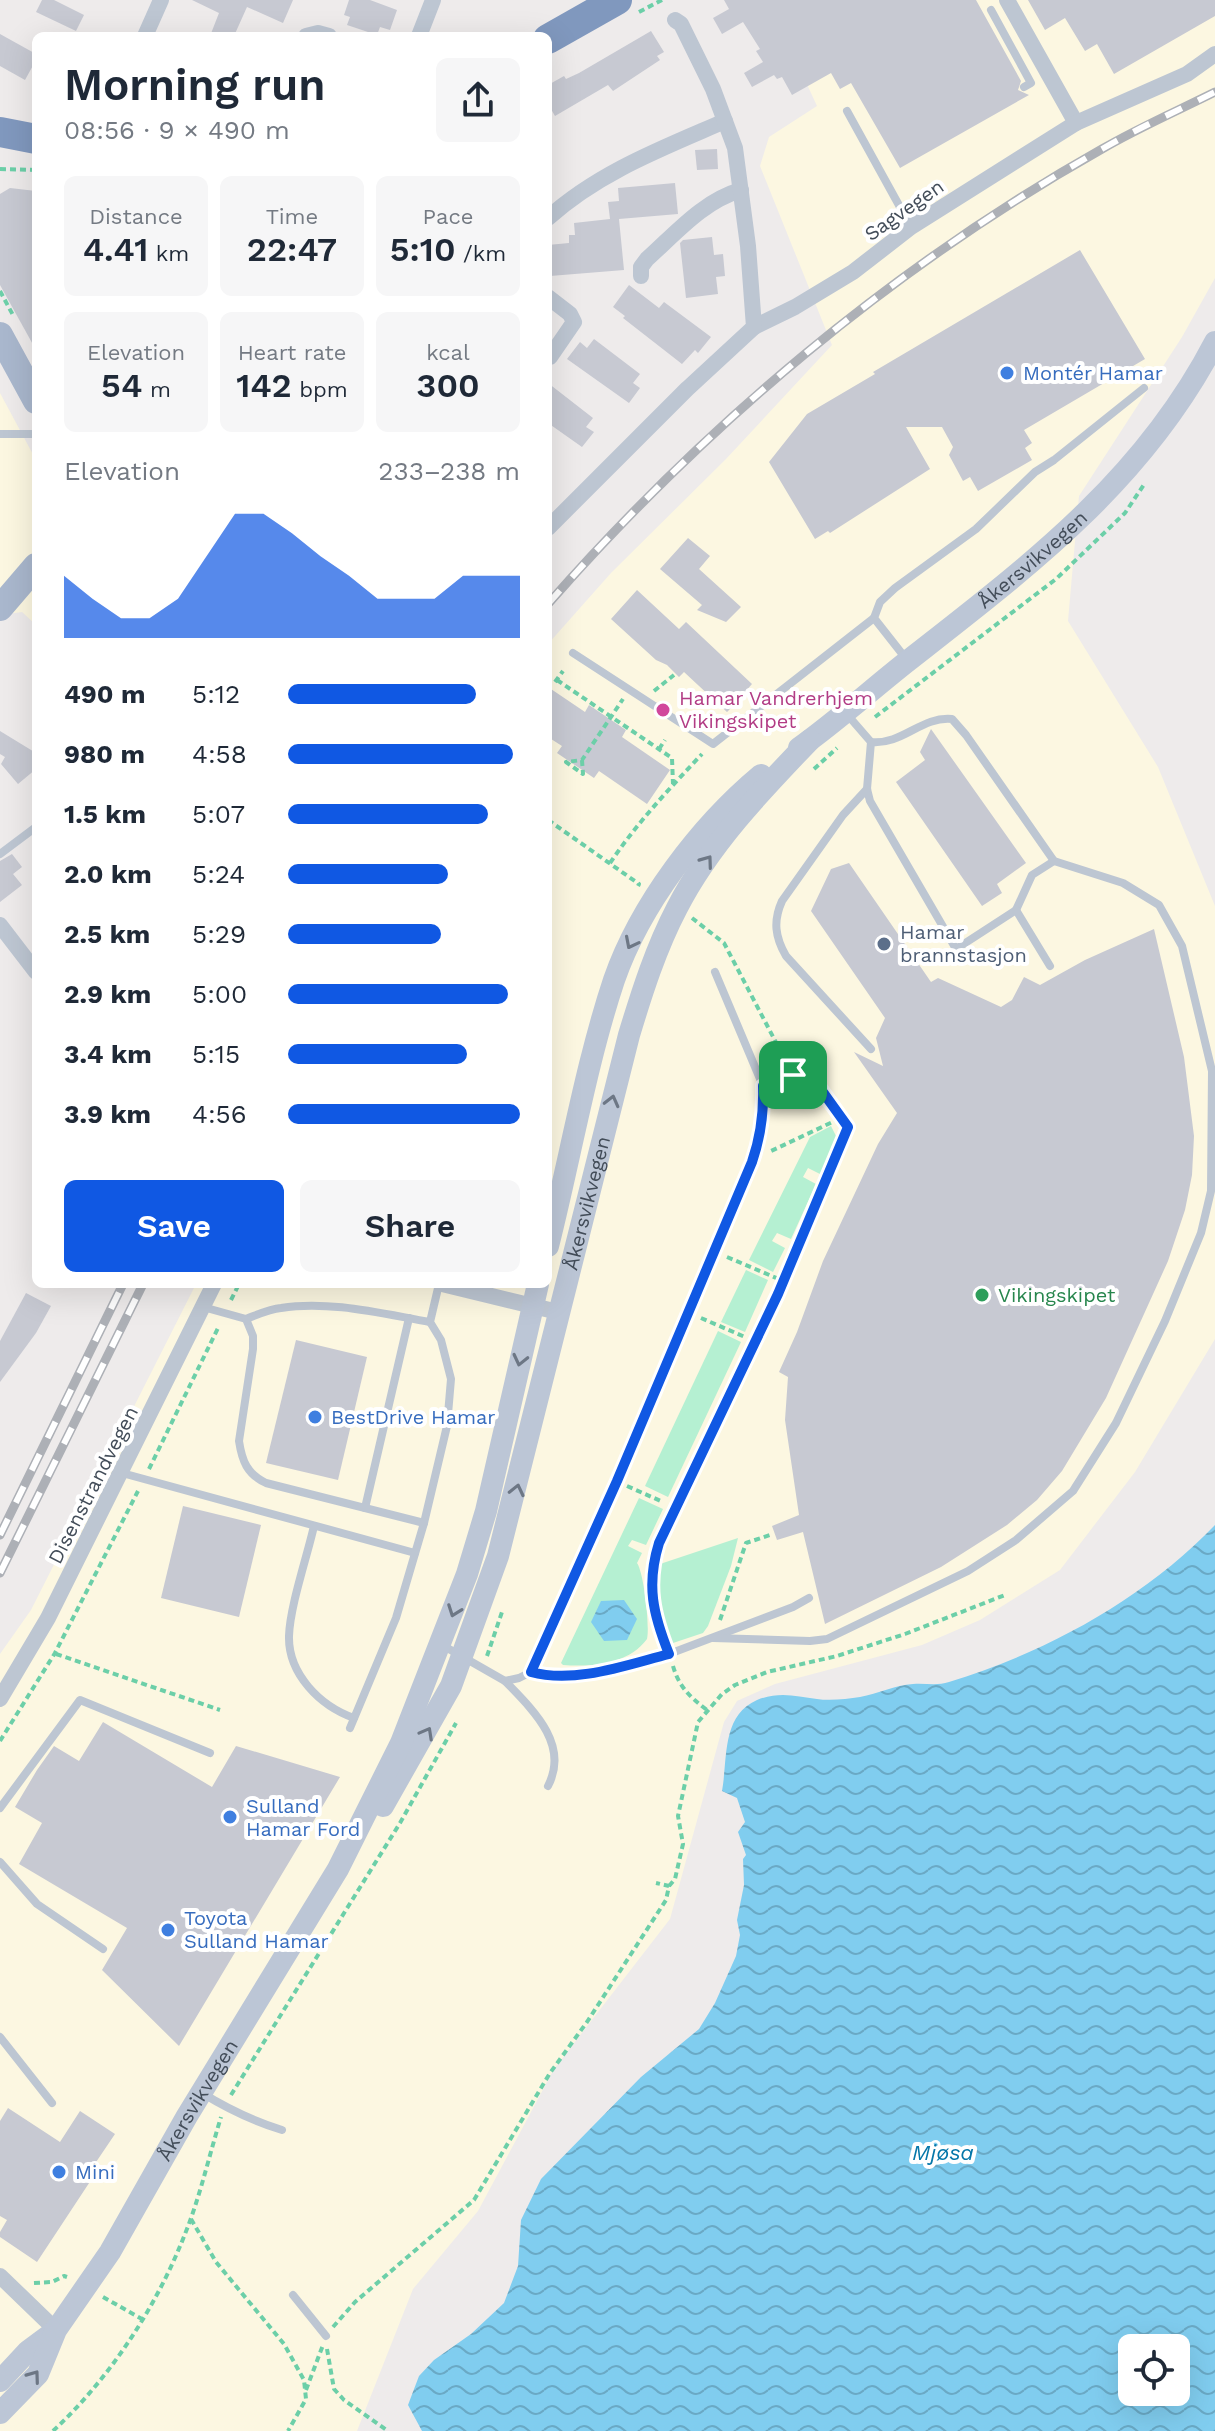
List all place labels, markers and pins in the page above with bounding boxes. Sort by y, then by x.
place label: Montér Hamar [1023,361,1163,385]
marker: Montér Hamar [998,364,1016,382]
place label: Hamar Vandrerhjem Vikingskipet [679,686,873,733]
marker: Hamar Vandrerhjem Vikingskipet [654,701,672,719]
place label: Hamar brannstasjon [900,920,1027,967]
marker: Hamar brannstasjon [875,935,893,953]
pin [759,1041,827,1109]
place label: Vikingskipet [998,1283,1116,1307]
marker: Vikingskipet [973,1286,991,1304]
place label: BestDrive Hamar [331,1405,496,1429]
marker: BestDrive Hamar [306,1408,324,1426]
place label: Sulland Hamar Ford [246,1794,360,1841]
marker: Sulland Hamar Ford [221,1808,239,1826]
place label: Toyota Sulland Hamar [184,1906,329,1953]
marker: Toyota Sulland Hamar [159,1921,177,1939]
place label: Mini [75,2160,115,2184]
marker: Mini [50,2163,68,2181]

